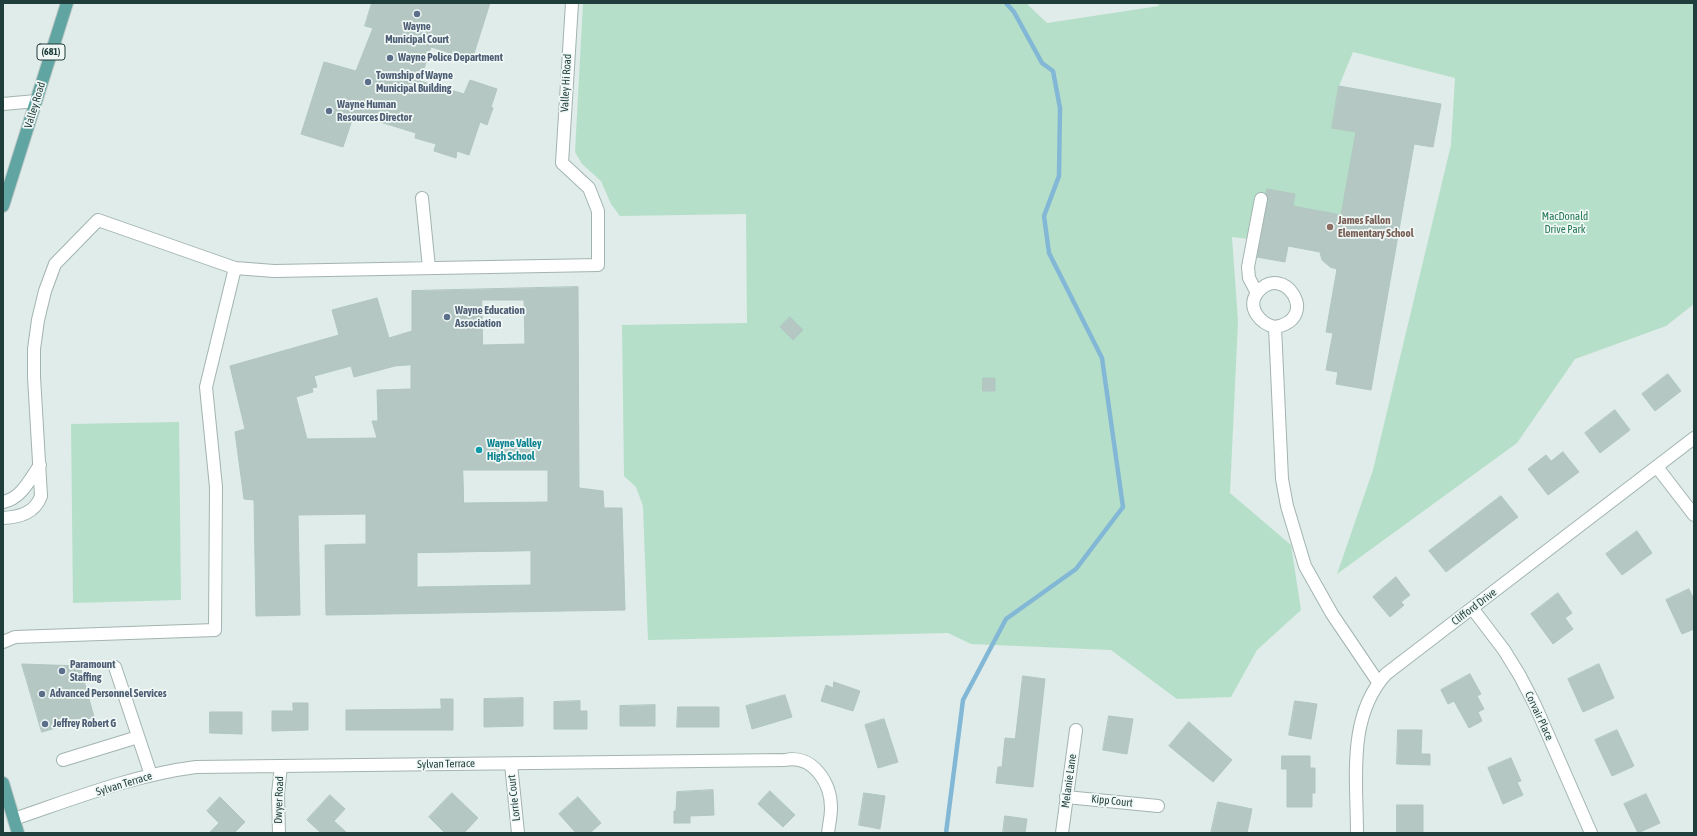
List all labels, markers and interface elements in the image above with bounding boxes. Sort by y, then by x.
marker: Wayne Municipal Court [412,9,422,19]
place label: Wayne Municipal Court [385,20,449,46]
road number: (681) [37,44,65,60]
place label: Wayne Police Department [398,51,503,65]
marker: Wayne Police Department [385,53,395,63]
street label: Valley Hi Road [558,54,574,112]
place label: Township of Wayne Municipal Building [376,69,453,95]
marker: Township of Wayne Municipal Building [363,77,373,87]
street label: Valley Road [22,80,48,130]
place label: Wayne Human Resources Director [337,98,412,124]
marker: Wayne Human Resources Director [324,106,334,116]
park label: MacDonald Drive Park [1542,210,1588,236]
place label: James Fallon Elementary School [1338,214,1414,240]
marker: James Fallon Elementary School [1325,222,1335,232]
place label: Wayne Education Association [455,304,525,330]
marker: Wayne Education Association [442,312,452,322]
place label: Wayne Valley High School [487,437,541,463]
marker: Wayne Valley High School [474,445,484,455]
street label: Clifford Drive [1449,586,1499,628]
place label: Paramount Staffing [70,658,115,684]
marker: Paramount Staffing [57,666,67,676]
place label: Advanced Personnel Services [50,687,167,701]
marker: Advanced Personnel Services [37,689,47,699]
street label: Corvair Place [1522,689,1556,743]
place label: Jeffrey Robert G [53,717,116,731]
marker: Jeffrey Robert G [40,719,50,729]
street label: Melanie Lane [1059,753,1079,809]
street label: Sylvan Terrace [417,757,475,771]
street label: Sylvan Terrace [94,769,154,799]
street label: Lorrie Court [505,774,523,822]
street label: Dwyer Road [272,776,286,824]
street label: Kipp Court [1091,792,1133,810]

